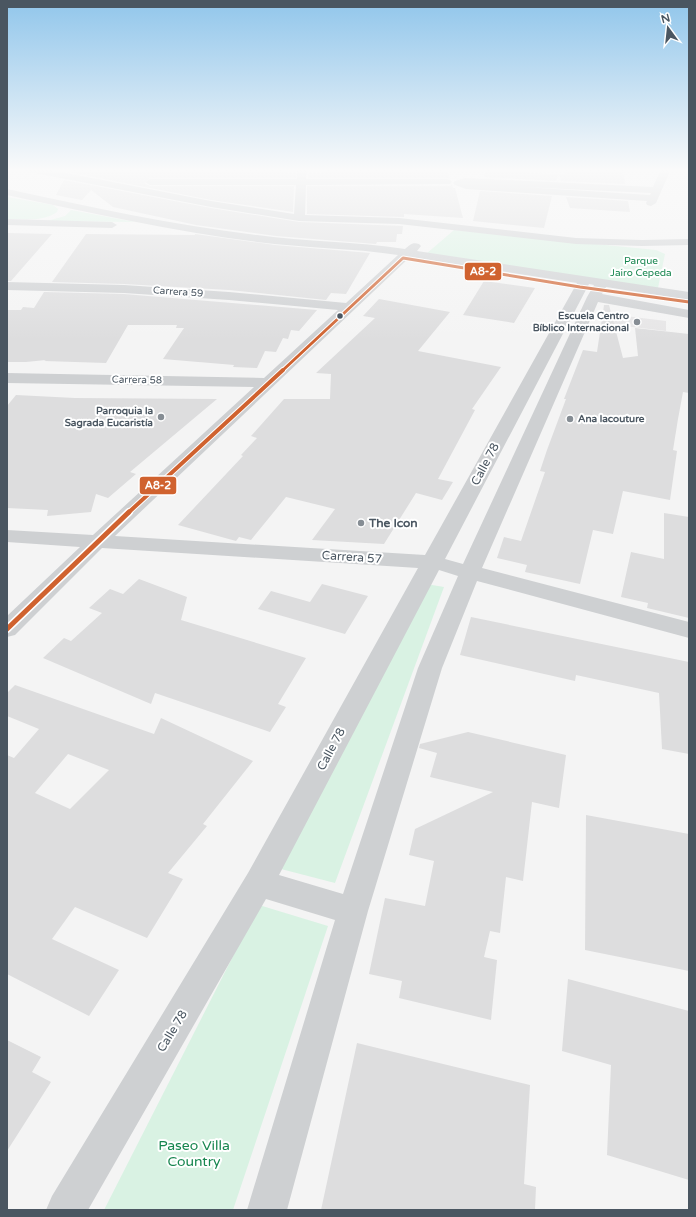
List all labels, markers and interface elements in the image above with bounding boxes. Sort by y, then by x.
north arrow [648,8,688,48]
text: N [660,11,671,26]
park label: Parque Jairo Cepeda [610,255,672,279]
line badge: A8-2 [464,262,502,281]
text: A8-2 [470,265,496,278]
street label: Carrera 59 [152,284,204,300]
place label: Escuela Centro Bíblico Internacional [533,310,629,334]
unlabelled marker [335,311,345,321]
marker: Escuela Centro Bíblico Internacional [632,317,642,327]
street label: Carrera 58 [112,374,162,386]
place label: Parroquia la Sagrada Eucaristía [65,405,153,429]
marker: Parroquia la Sagrada Eucaristía [156,412,166,422]
place label: Ana lacouture [578,413,645,425]
marker: Ana lacouture [565,414,575,424]
street label: Calle 78 [468,440,502,488]
line badge: A8-2 [139,476,177,495]
text: A8-2 [145,479,171,492]
place label: The Icon [368,516,418,530]
marker: The Icon [356,518,366,528]
street label: Carrera 57 [321,548,383,566]
street label: Calle 78 [314,725,348,773]
street label: Calle 78 [154,1008,190,1054]
park label: Paseo Villa Country [158,1137,230,1170]

